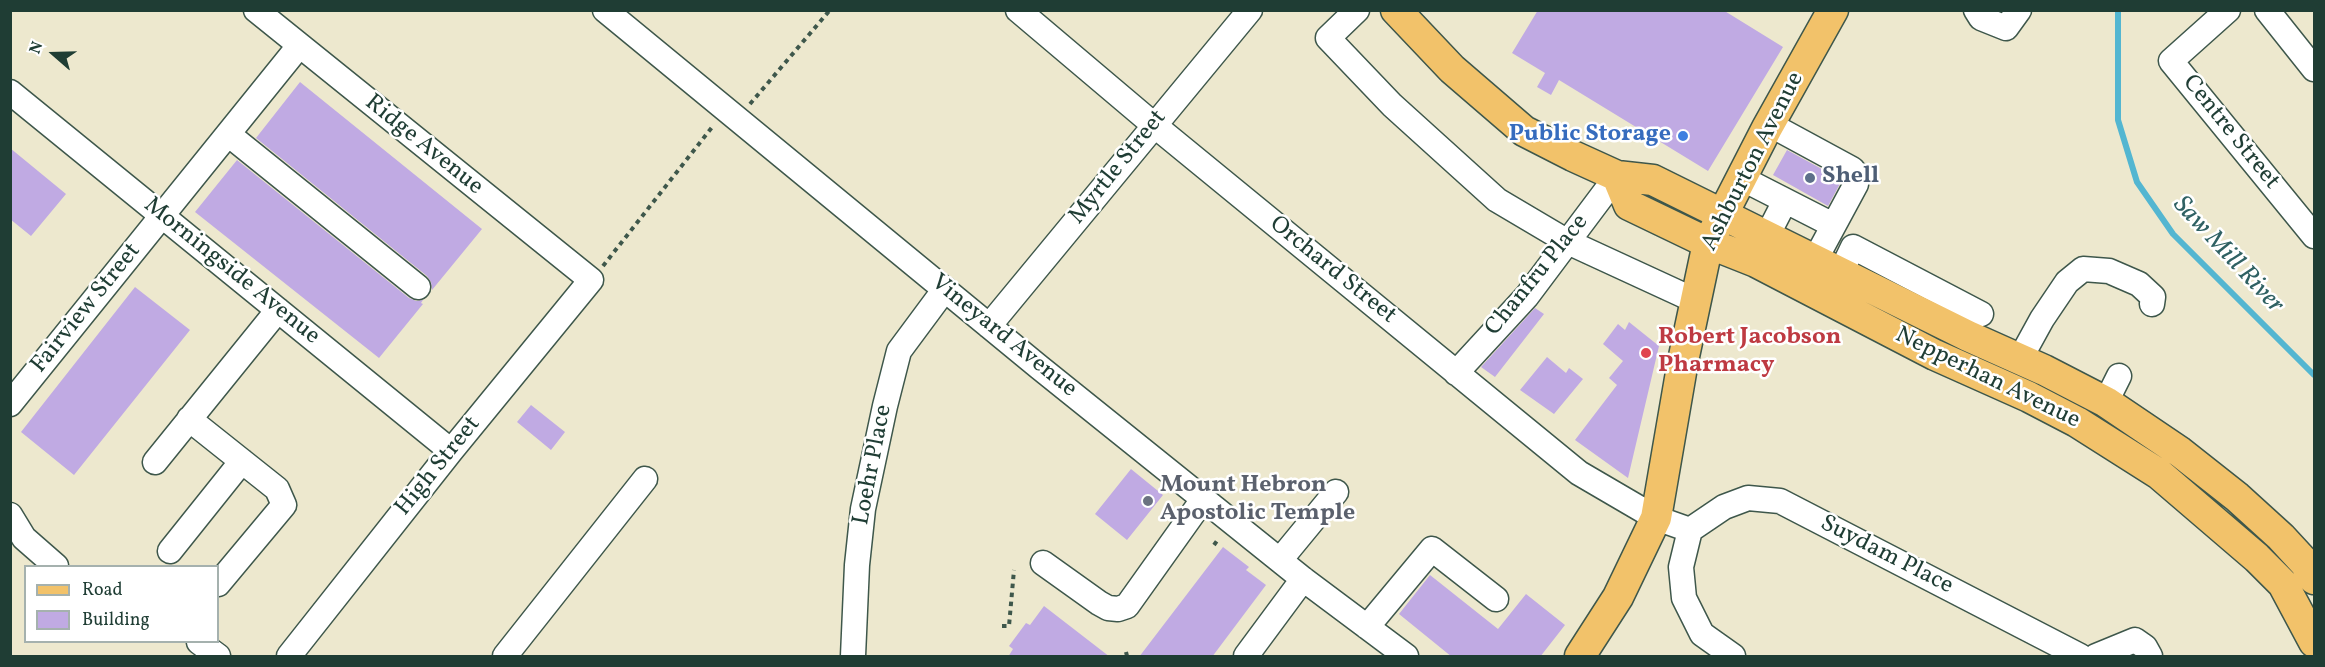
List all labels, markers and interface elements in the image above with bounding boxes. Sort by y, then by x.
north arrow [24,24,84,84]
text: N [25,39,49,57]
street label: Ashburton Avenue [1697,68,1811,256]
street label: Centre Street [2175,70,2285,196]
street label: Ridge Avenue [358,89,488,203]
street label: Myrtle Street [1064,105,1174,231]
place label: Public Storage [1509,122,1671,150]
marker: Public Storage [1676,129,1690,143]
place label: Shell [1822,164,1879,192]
marker: Shell [1803,171,1817,185]
water label: Saw Mill River [2165,191,2289,321]
street label: Morningside Avenue [137,192,325,352]
street label: Chanfru Place [1480,209,1596,343]
street label: Orchard Street [1263,211,1401,331]
street label: Fairview Street [26,238,148,380]
street label: Vineyard Avenue [924,269,1082,405]
street label: Nepperhan Avenue [1890,322,2084,436]
place label: Robert Jacobson Pharmacy [1658,325,1841,381]
marker: Robert Jacobson Pharmacy [1639,346,1653,360]
street label: Loehr Place [848,402,900,528]
street label: High Street [390,411,488,523]
place label: Mount Hebron Apostolic Temple [1160,473,1355,529]
marker: Mount Hebron Apostolic Temple [1141,494,1155,508]
street label: Suydam Place [1815,510,1957,602]
legend [24,565,219,643]
text: Road [82,578,123,603]
text: Building [82,608,150,633]

